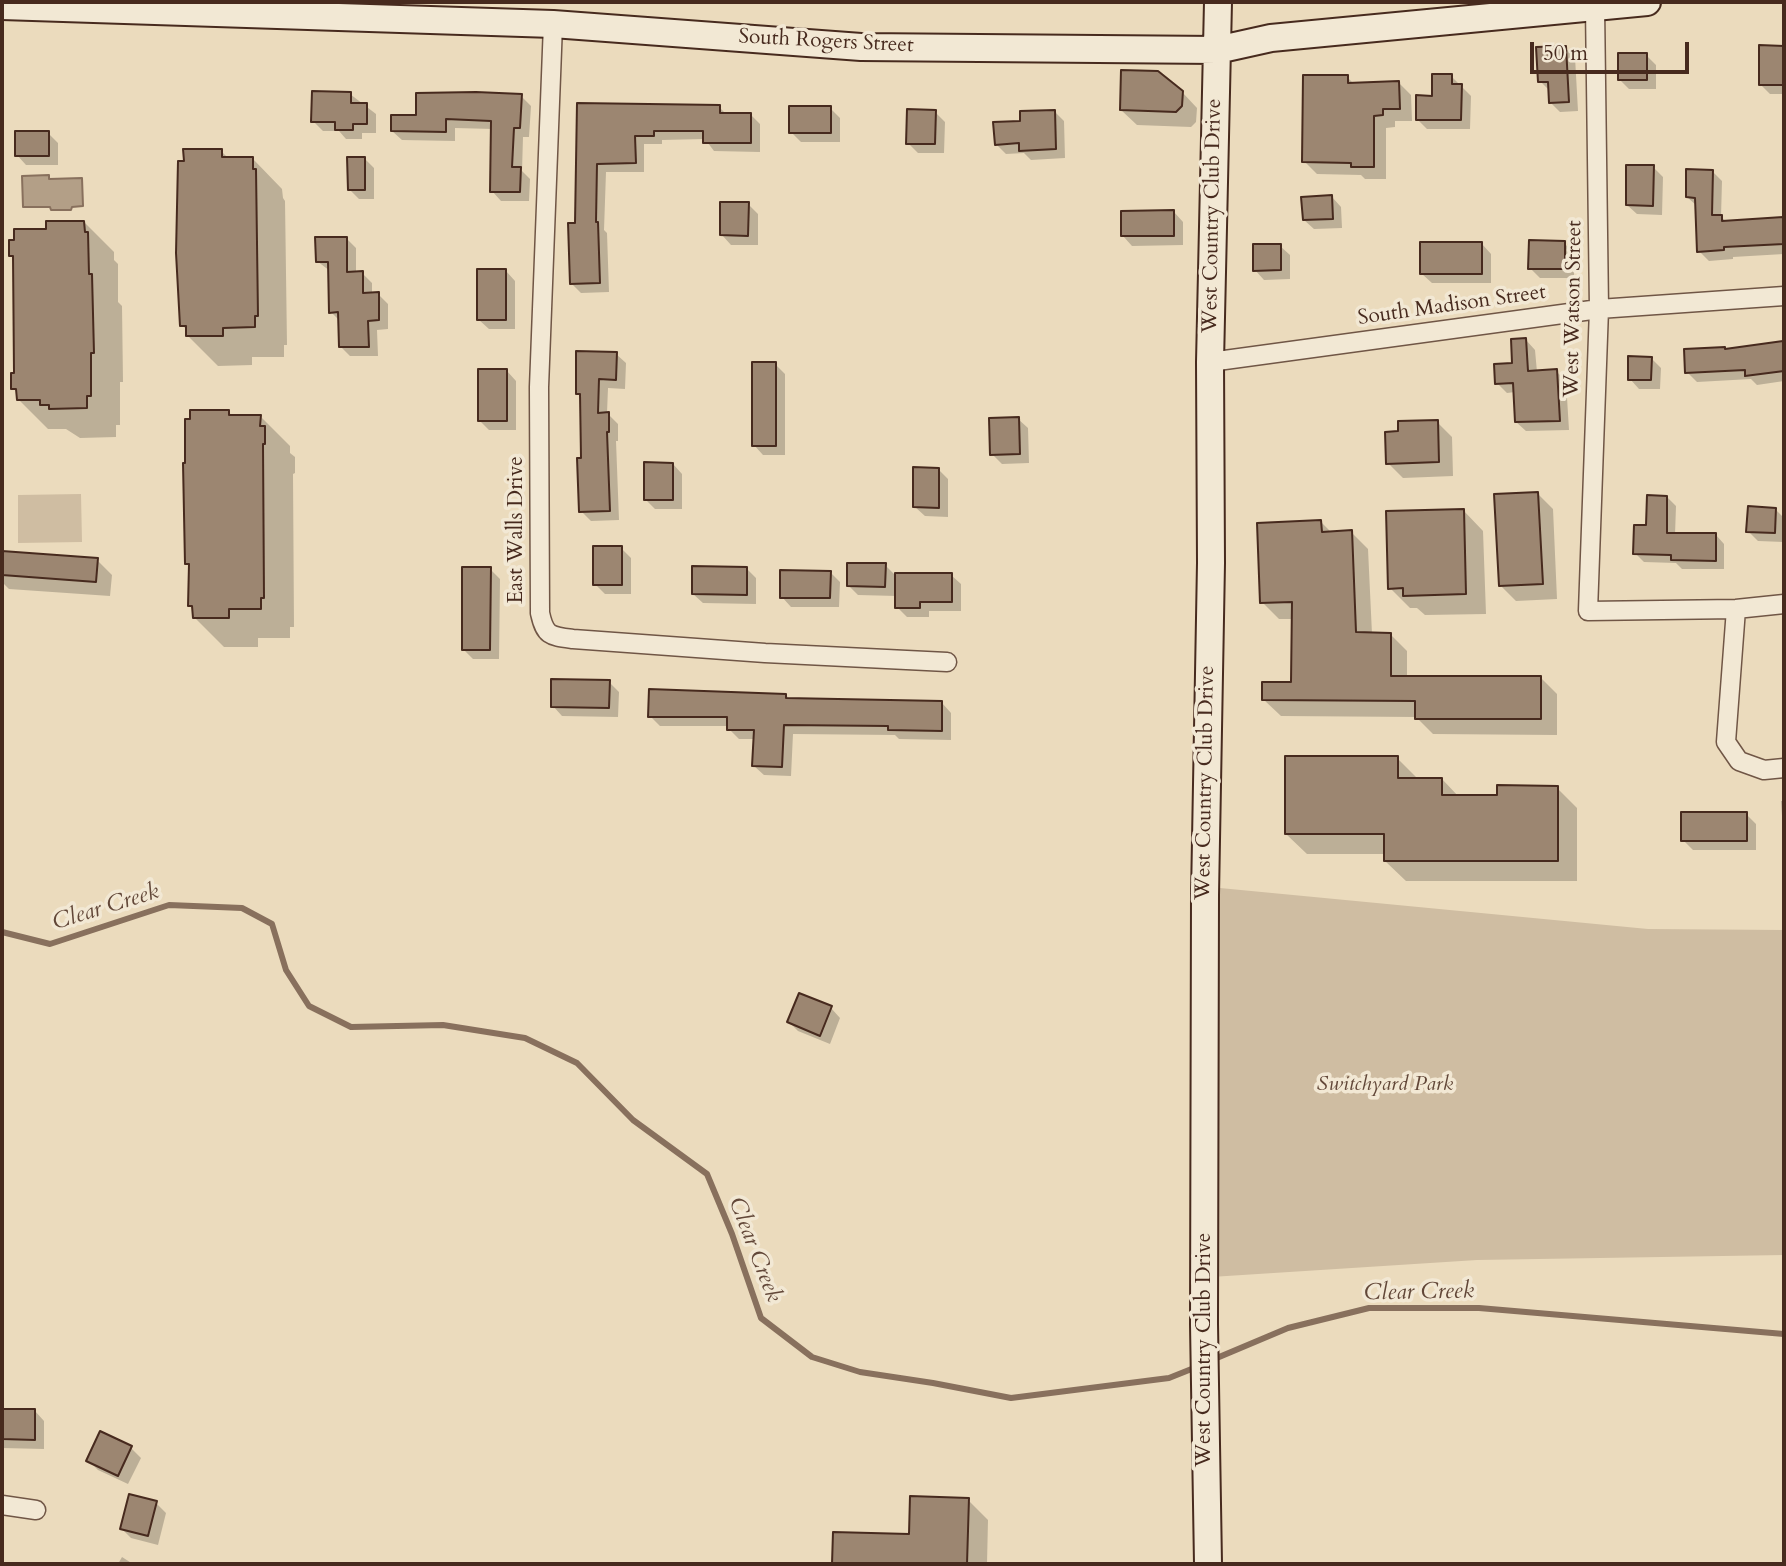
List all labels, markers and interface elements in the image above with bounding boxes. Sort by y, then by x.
street label: South Rogers Street [738,25,914,59]
scale bar [1534,28,1693,72]
text: 50 m [1543,39,1588,68]
street label: West Country Club Drive [1198,99,1228,333]
street label: West Watson Street [1560,220,1588,398]
street label: South Madison Street [1356,280,1548,332]
street label: East Walls Drive [504,456,530,604]
street label: West Country Club Drive [1191,666,1221,900]
water label: Clear Creek [49,879,163,937]
park label: Switchyard Park [1317,1072,1453,1098]
water label: Clear Creek [721,1194,787,1306]
street label: West Country Club Drive [1192,1233,1218,1467]
water label: Clear Creek [1364,1278,1474,1308]

